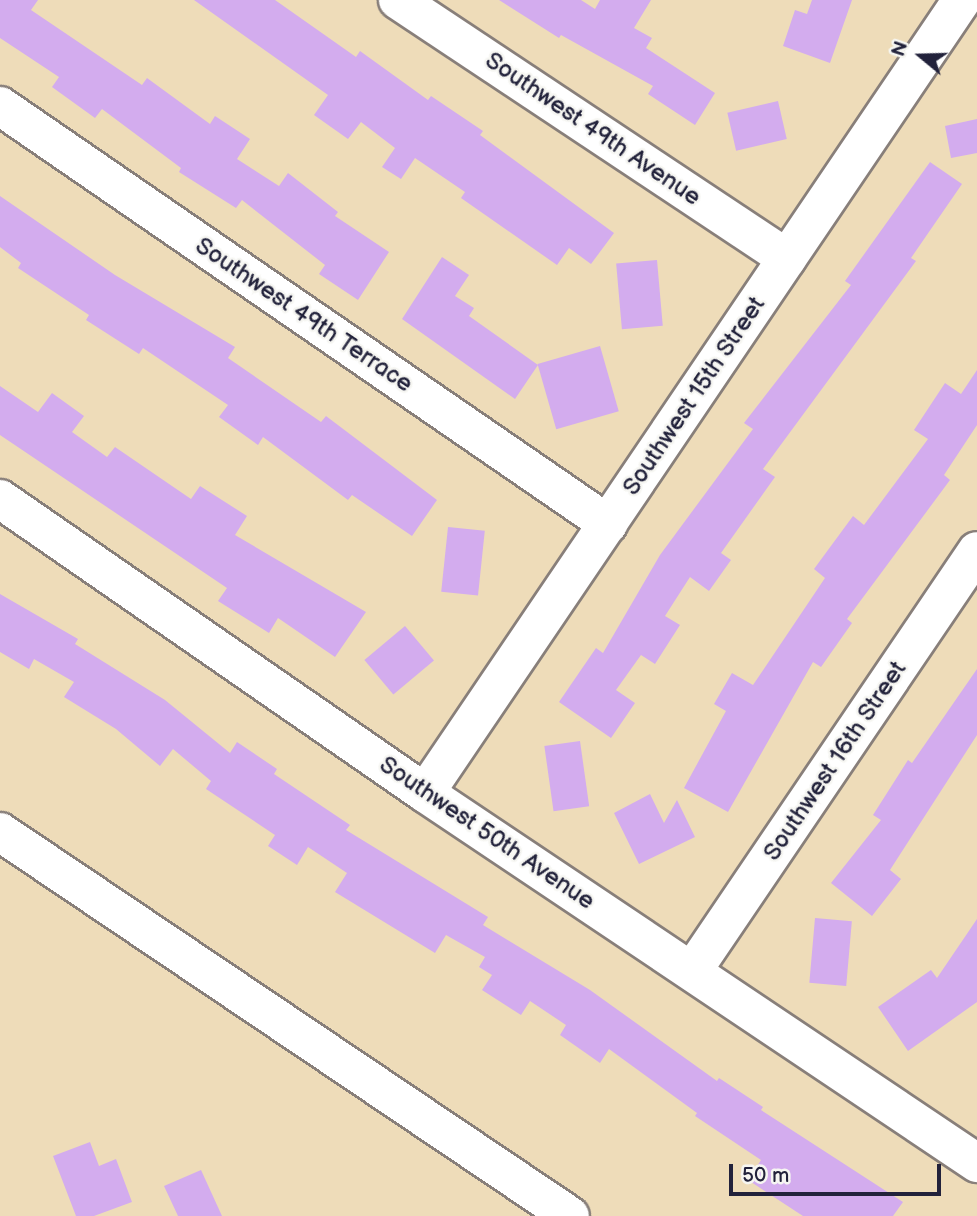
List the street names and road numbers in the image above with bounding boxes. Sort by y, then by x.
street label: Southwest 49th Avenue [480,46,706,212]
street label: Southwest 49th Terrace [189,231,419,399]
street label: Southwest 15th Street [617,291,771,501]
street label: Southwest 16th Street [757,656,913,866]
street label: Southwest 50th Avenue [374,750,600,916]

